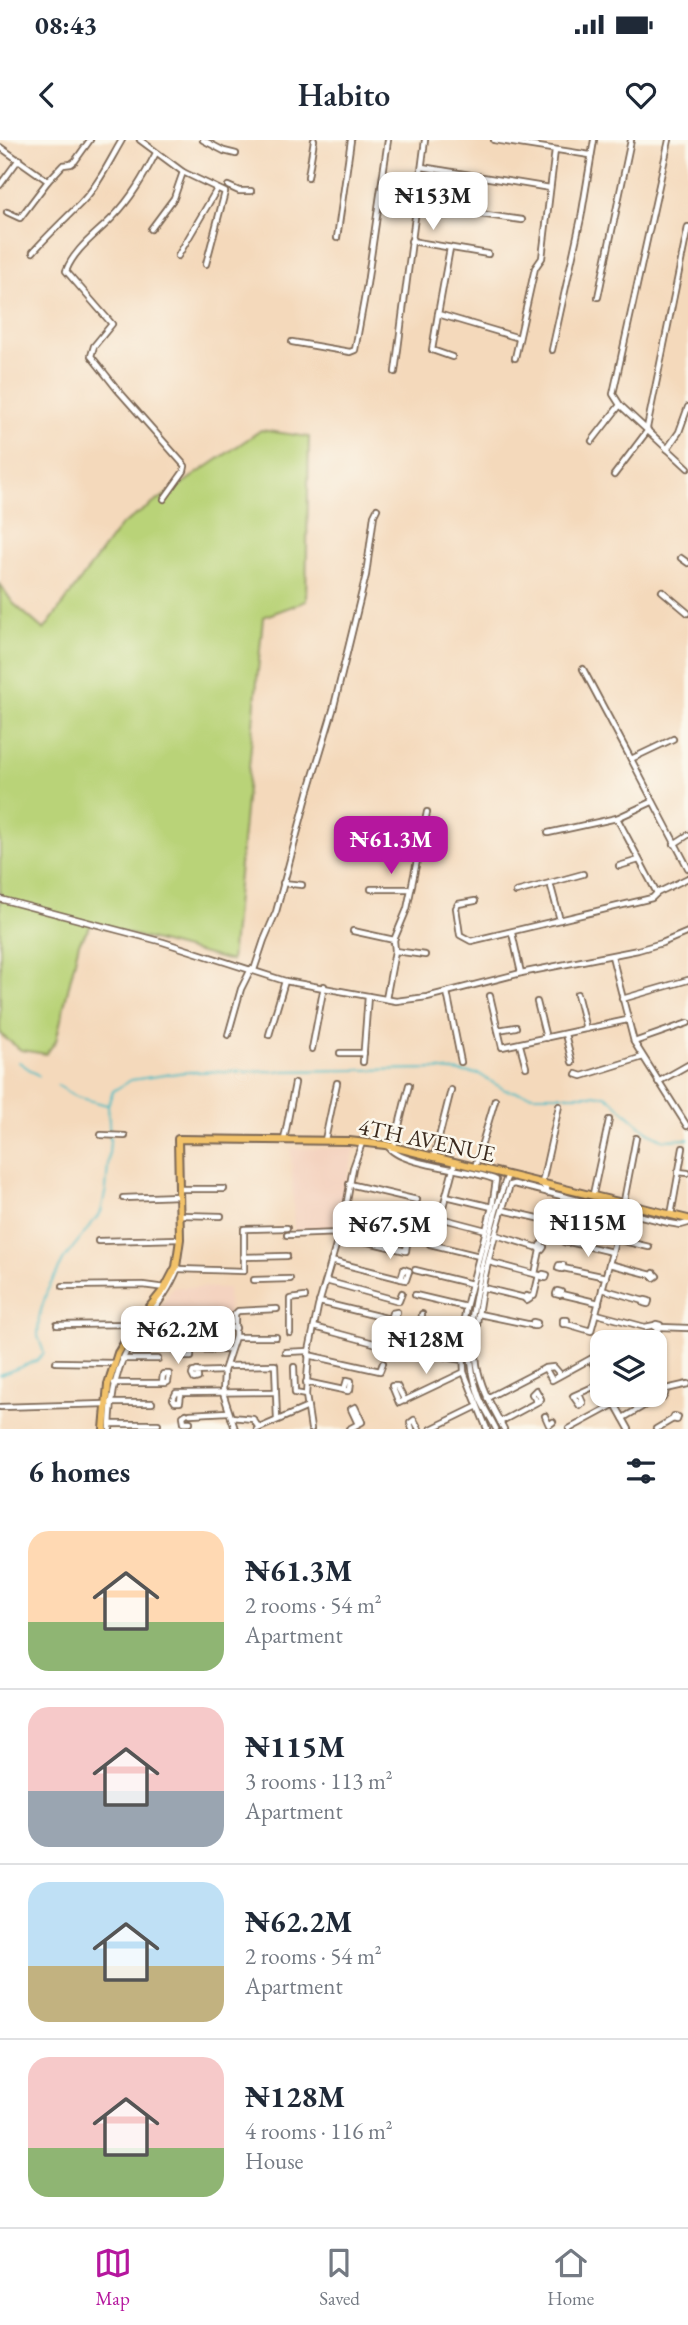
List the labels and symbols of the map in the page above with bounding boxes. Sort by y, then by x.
pin: ₦153M [384,172,482,232]
pin: ₦61.3M [334,816,448,876]
street label: 4TH AVENUE [356,1111,498,1169]
pin: ₦115M [539,1200,637,1259]
pin: ₦67.5M [333,1202,447,1261]
pin: ₦62.2M [121,1306,235,1366]
pin: ₦128M [377,1316,475,1376]

